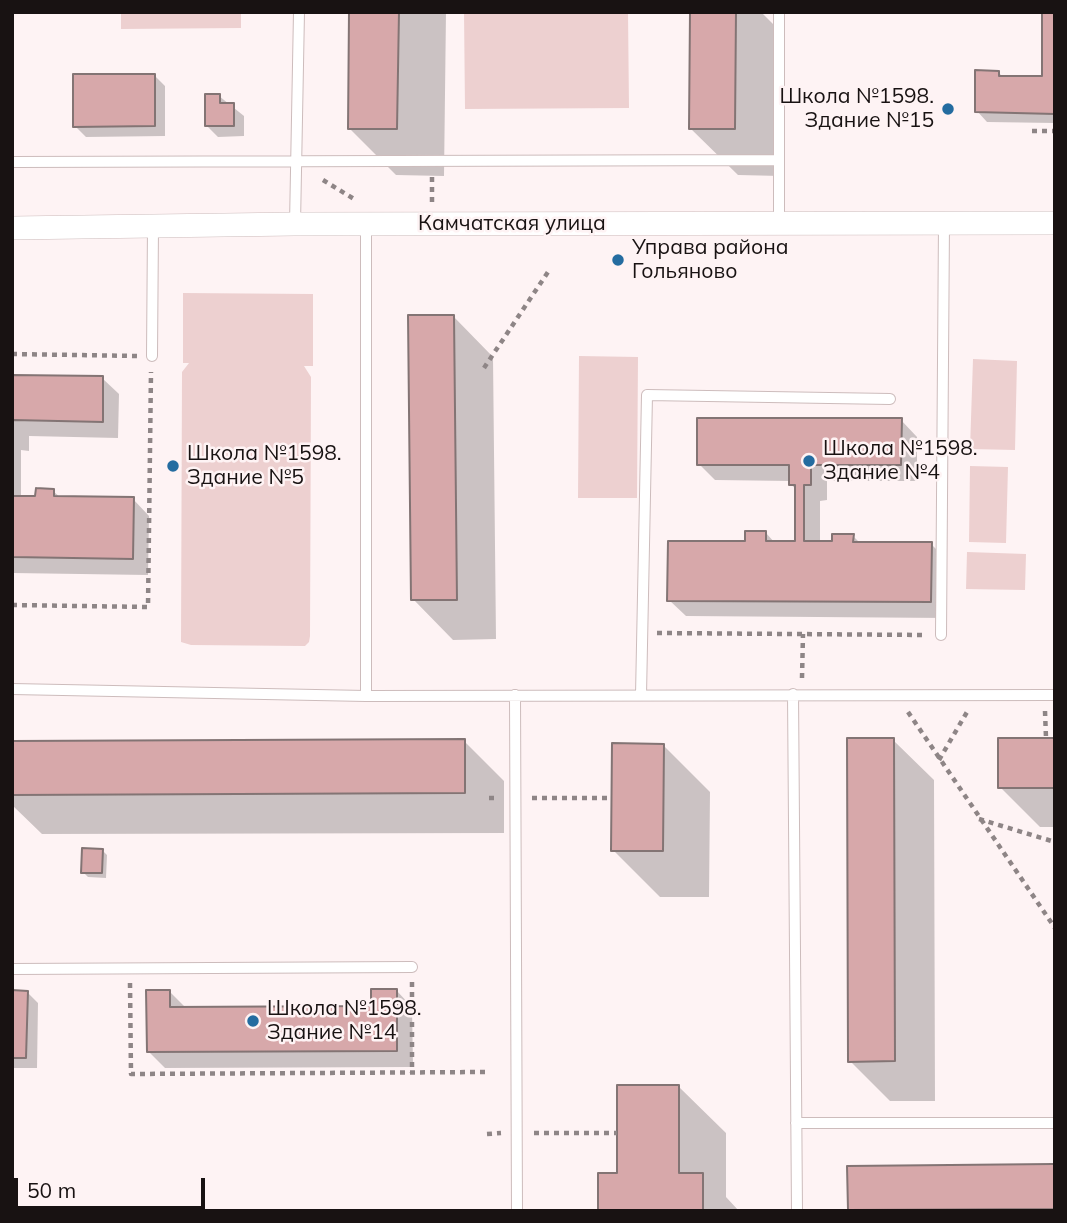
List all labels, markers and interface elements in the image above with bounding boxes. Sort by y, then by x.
place label: Школа №1598. Здание №15 [779,84,934,134]
marker: Школа №1598. Здание №15 [940,101,956,117]
street label: Камчатская улица [418,211,606,237]
place label: Управа района Гольяново [632,235,789,285]
marker: Управа района Гольяново [610,252,626,268]
place label: Школа №1598. Здание №4 [823,436,978,486]
place label: Школа №1598. Здание №5 [187,441,342,491]
marker: Школа №1598. Здание №4 [801,453,817,469]
marker: Школа №1598. Здание №5 [165,458,181,474]
place label: Школа №1598. Здание №14 [267,996,422,1046]
marker: Школа №1598. Здание №14 [245,1013,261,1029]
scale bar [18,1164,208,1208]
text: 50 m [27,1177,76,1203]

